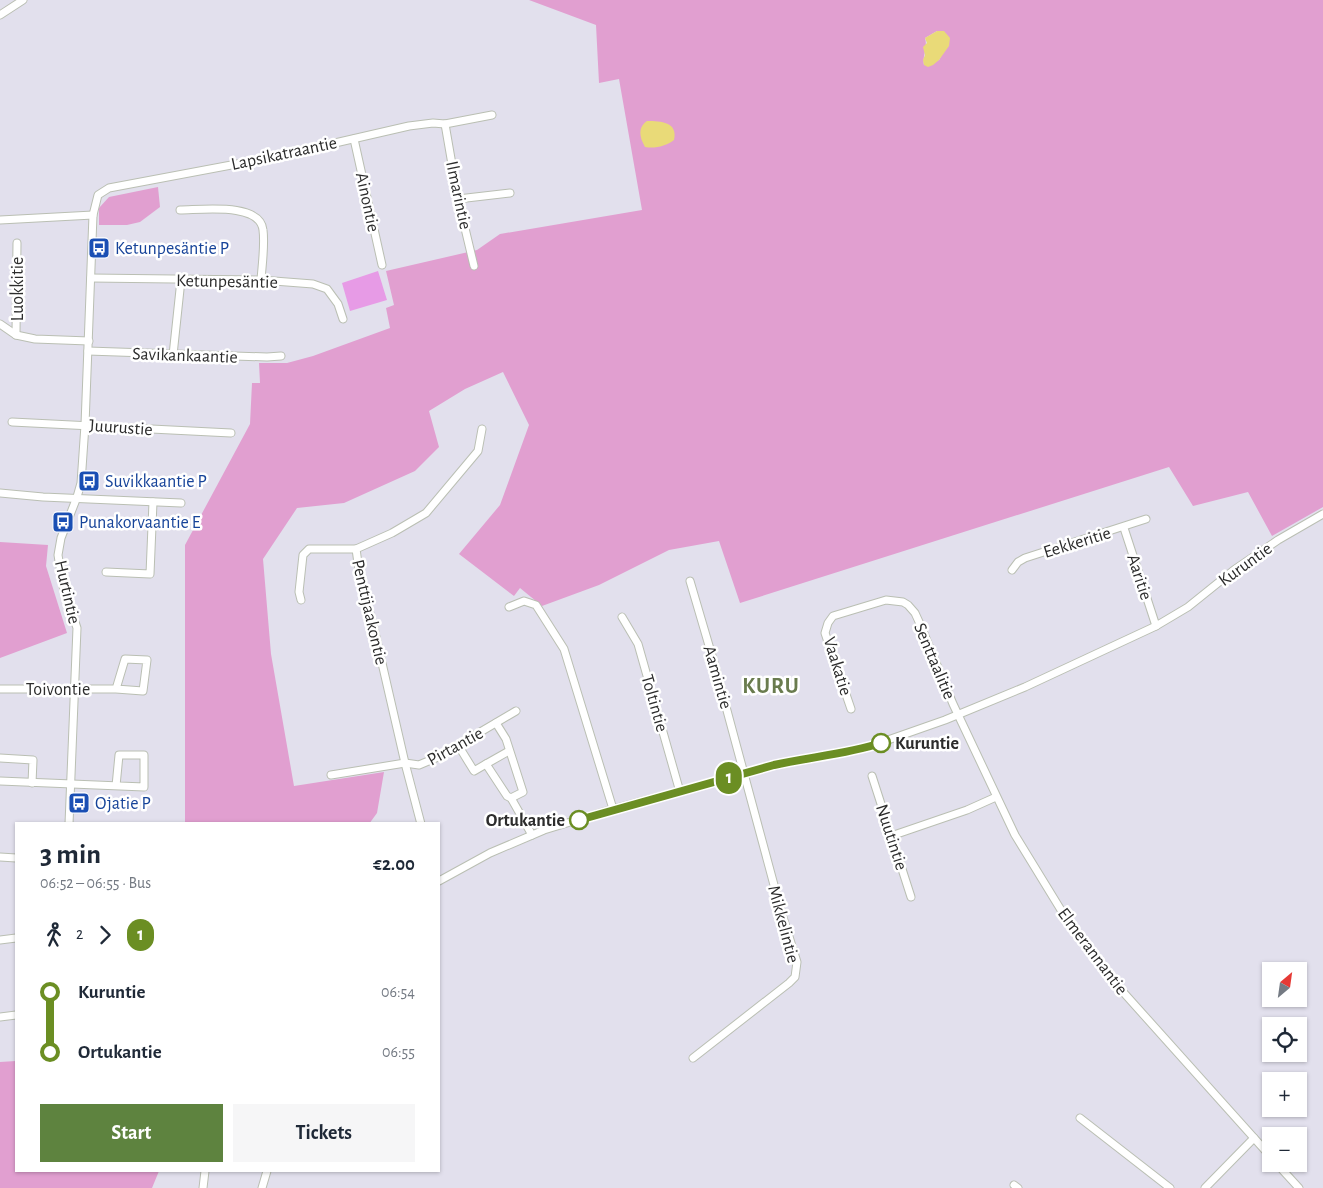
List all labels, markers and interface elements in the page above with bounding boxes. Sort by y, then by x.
street label: Lapsikatraantie [230,134,339,174]
street label: Ilmarintie [442,159,474,231]
street label: Ainontie [352,171,382,234]
bus stop icon: Ketunpesäntie P [87,236,111,260]
place label: Ketunpesäntie P [115,240,229,258]
street label: Luokkitie [9,257,27,321]
street label: Ketunpesäntie [176,272,278,292]
street label: Savikankaantie [132,345,238,367]
street label: Juurustie [89,417,153,439]
bus stop icon: Suvikkaantie P [77,469,101,493]
place label: Suvikkaantie P [105,473,207,491]
bus stop icon: Punakorvaantie E [51,510,75,534]
place label: Punakorvaantie E [79,514,201,532]
street label: Eekkeritie [1041,524,1113,562]
street label: Kuruntie [1216,540,1276,590]
street label: Aaritie [1123,552,1155,602]
street label: Penttijaakontie [348,558,390,667]
street label: Hurtintie [51,559,83,626]
street label: Senttaalitie [910,621,958,702]
street label: Vaakatie [820,635,854,698]
street label: Aamintie [699,644,735,711]
street label: Toltintie [637,673,671,734]
district label: KURU [742,675,800,697]
street label: Toivontie [26,681,90,699]
street label: Pirtantie [424,724,487,770]
marker: Kuruntie [871,733,891,753]
place label: Kuruntie [895,735,959,753]
line badge: 1 [713,762,745,794]
text: 1 [726,769,732,787]
bus stop icon: Ojatie P [67,791,91,815]
place label: Ojatie P [95,795,151,813]
street label: Nuutintie [872,802,910,873]
marker: Ortukantie [569,810,589,830]
place label: Ortukantie [486,812,565,830]
text: 3 min [40,841,101,869]
text: €2.00 [373,855,415,874]
text: 06:52 – 06:55 · Bus [40,875,151,891]
street label: Mikkelintie [764,884,802,965]
street label: Elmerannantie [1054,905,1131,998]
icon: walk [40,921,68,949]
icon: forward [91,921,119,949]
text: 2 [76,926,83,942]
text: 1 [137,926,144,944]
north arrow [1262,962,1308,1008]
map controls [1262,962,1307,1172]
text: Kuruntie [78,983,146,1002]
text: 06:54 [381,984,415,1000]
button: locate [1262,1017,1307,1062]
text: Ortukantie [78,1043,162,1062]
text: 06:55 [382,1044,415,1060]
button: + [1262,1072,1307,1117]
button: Start [40,1104,223,1162]
button: Tickets [233,1104,415,1162]
button: − [1262,1127,1307,1172]

